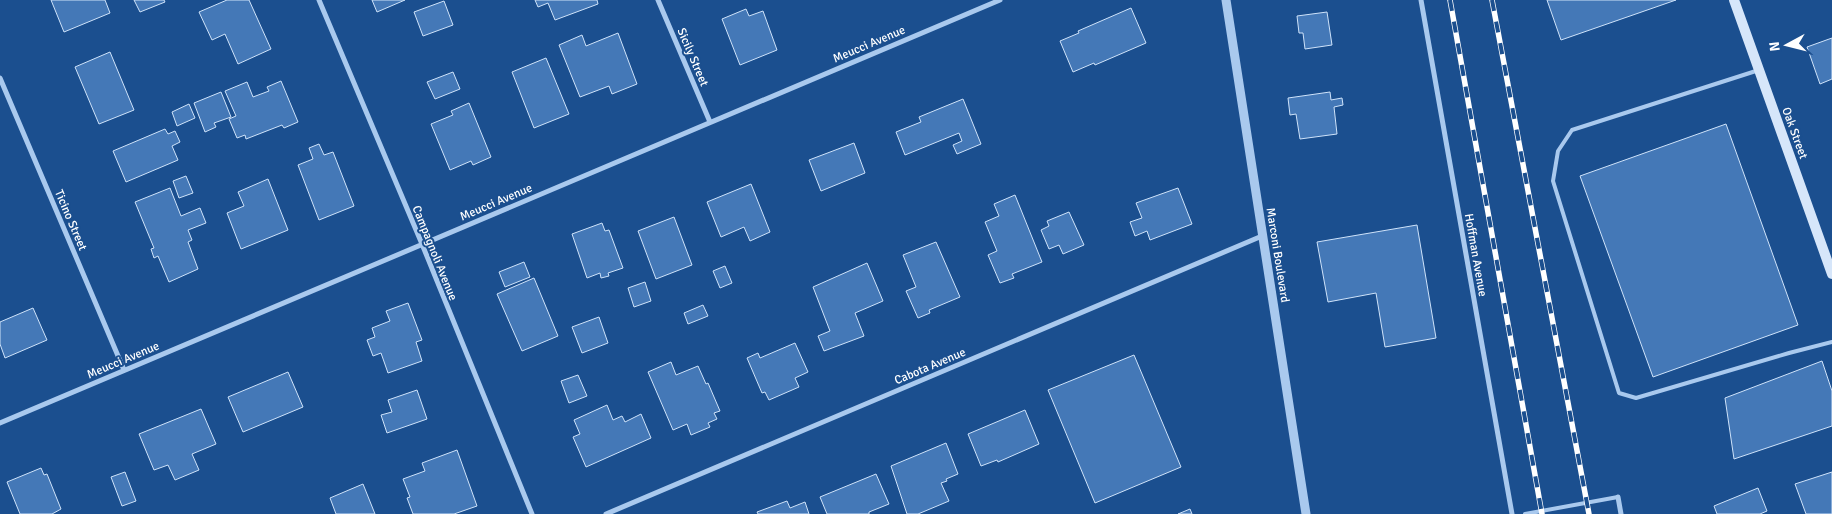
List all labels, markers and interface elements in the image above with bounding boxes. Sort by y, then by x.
north arrow [1762,20,1812,70]
street label: Meucci Avenue [831,23,908,66]
street label: Sicily Street [674,26,712,89]
text: N [1766,41,1784,52]
street label: Oak Street [1778,105,1811,161]
street label: Meucci Avenue [458,181,535,224]
street label: Ticino Street [51,187,90,253]
street label: Campagnoli Avenue [409,203,460,303]
street label: Marconi Boulevard [1263,207,1292,304]
street label: Hoffman Avenue [1461,212,1490,298]
street label: Meucci Avenue [85,339,162,382]
street label: Cabota Avenue [892,345,968,388]

